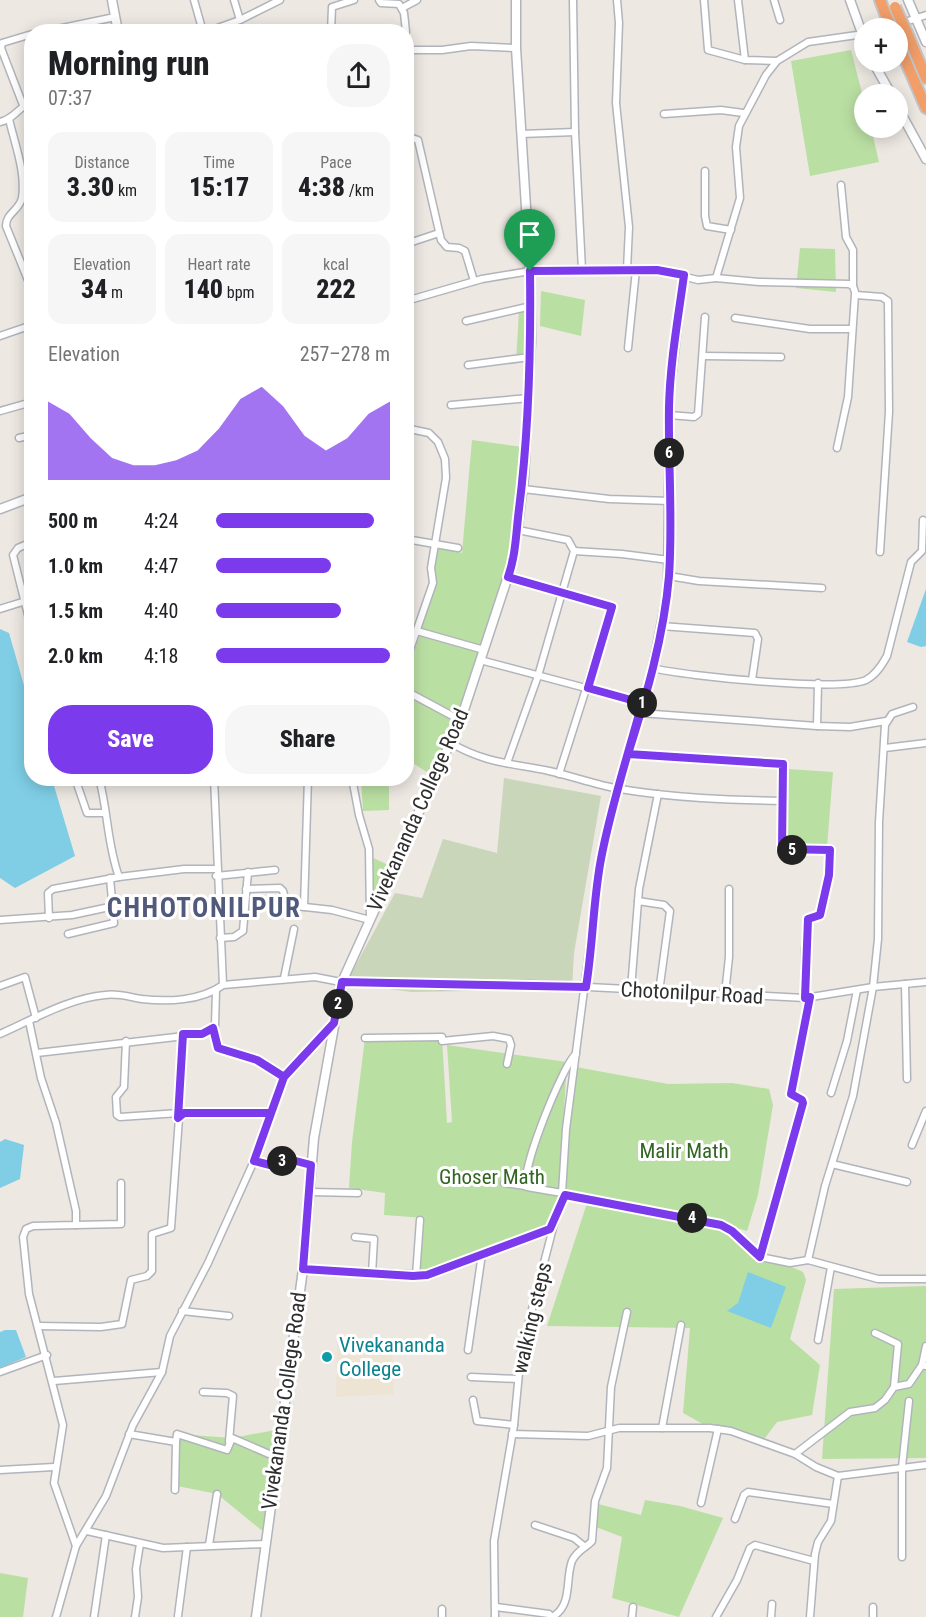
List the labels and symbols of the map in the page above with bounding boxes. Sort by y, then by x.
pin [504,209,555,271]
pin: 6 [654,438,684,468]
pin: 1 [627,688,657,718]
street label: Vivekananda College Road [362,705,474,915]
pin: 5 [777,835,807,865]
district label: CHHOTONILPUR [107,892,301,924]
street label: Chotonilpur Road [620,977,764,1009]
pin: 2 [323,989,353,1019]
park label: Malir Math [639,1139,729,1163]
pin: 3 [267,1146,297,1176]
park label: Ghoser Math [439,1165,545,1189]
pin: 4 [677,1203,707,1233]
street label: walking steps [508,1260,556,1376]
street label: Vivekananda College Road [257,1291,311,1511]
place label: Vivekananda College [339,1333,445,1381]
marker: Vivekananda College [320,1350,334,1364]

